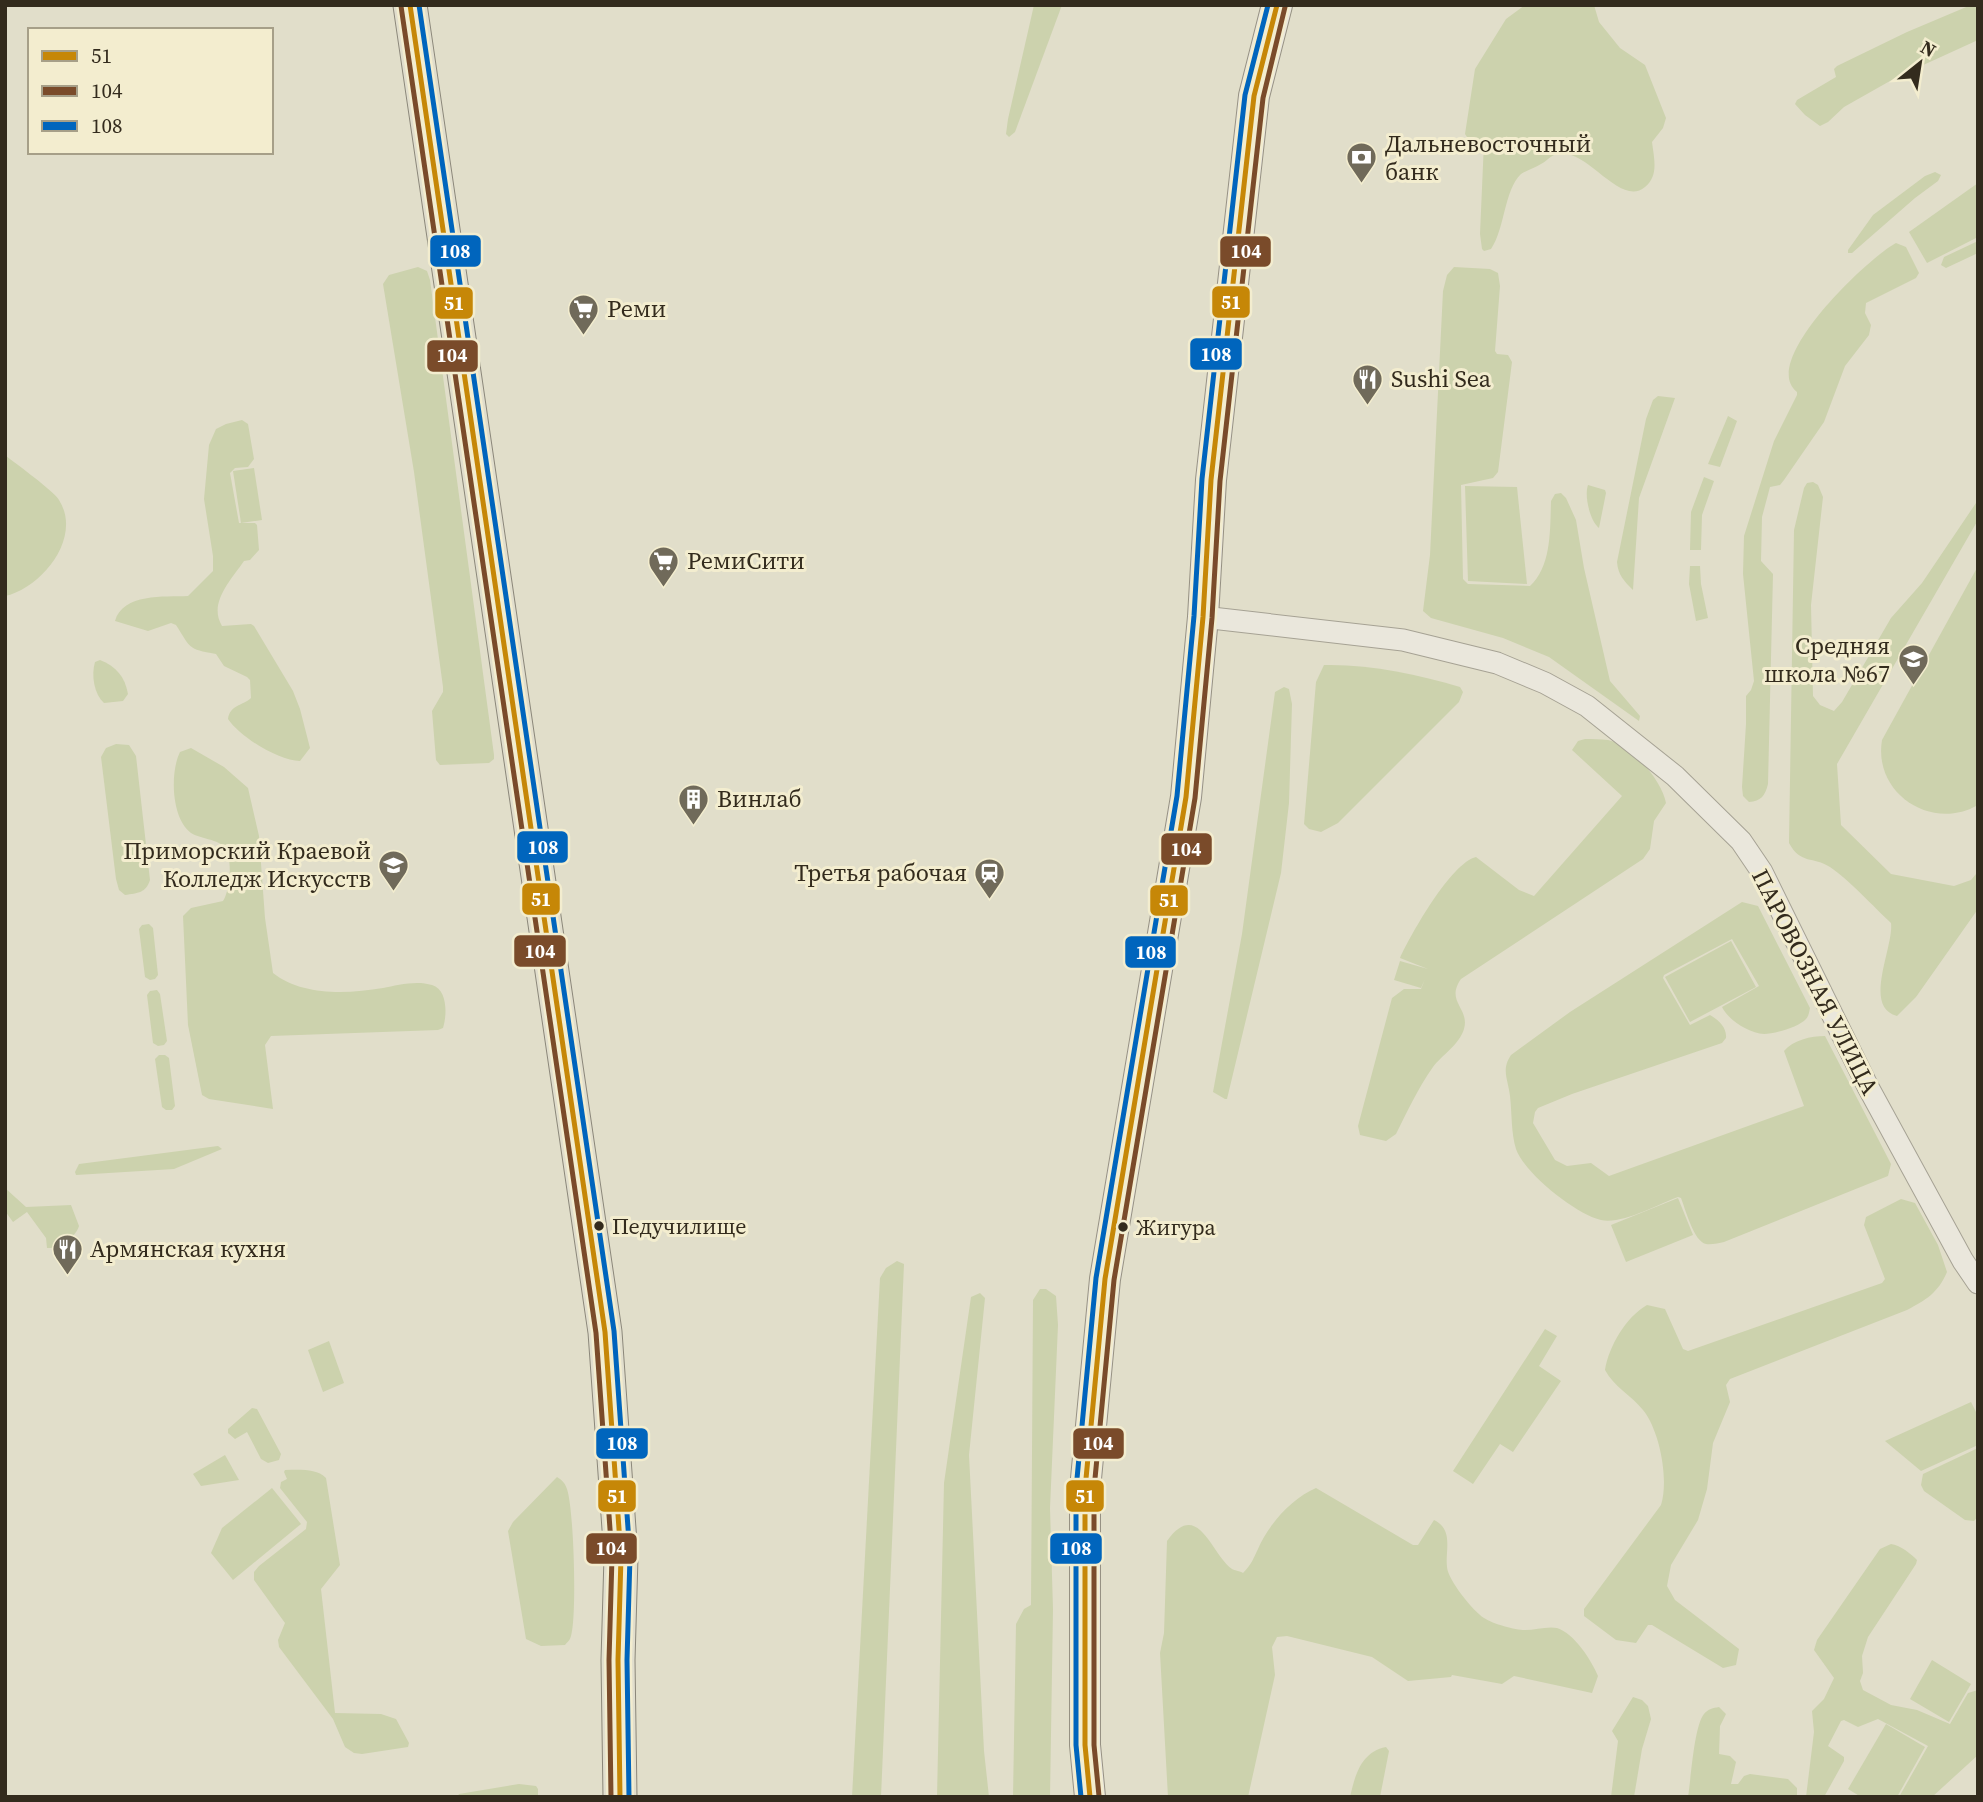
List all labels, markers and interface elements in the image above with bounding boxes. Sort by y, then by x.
legend [28,28,273,154]
north arrow [1885,28,1955,98]
text: N [1916,34,1941,63]
text: 51 [91,41,112,70]
text: 104 [91,76,123,105]
text: 108 [91,111,123,140]
place label: Дальневосточный банк [1385,127,1591,188]
bank icon: Дальневосточный банк [1345,141,1379,185]
line badge: 108 [429,234,482,268]
line badge: 104 [1219,235,1272,268]
text: 108 [440,238,470,264]
text: 104 [1231,238,1261,264]
line badge: 51 [1211,285,1251,319]
line badge: 51 [434,286,474,320]
text: 51 [1221,289,1241,315]
text: 51 [444,290,464,316]
supermarket icon: Реми [567,292,601,336]
place label: Реми [607,292,666,325]
line badge: 108 [1189,337,1243,371]
line badge: 104 [426,339,479,373]
text: 108 [1201,341,1231,367]
text: 104 [437,342,467,368]
restaurant icon: Sushi Sea [1351,362,1385,406]
place label: Sushi Sea [1391,362,1492,395]
supermarket icon: РемиСити [647,544,681,588]
place label: РемиСити [687,544,805,577]
place label: Средняя школа №67 [1764,629,1890,690]
school or university icon: Средняя школа №67 [1896,643,1930,687]
building icon: Винлаб [677,782,711,826]
place label: Винлаб [717,782,802,815]
line badge: 108 [516,830,569,864]
line badge: 104 [1160,832,1213,866]
place label: Приморский Краевой Колледж Искусств [123,834,371,895]
text: 108 [528,834,558,860]
text: 104 [1171,836,1201,862]
school or university icon: Приморский Краевой Колледж Искусств [377,848,411,892]
place label: Третья рабочая [794,856,967,889]
station icon: Третья рабочая [973,856,1007,900]
street label: ПАРОВОЗНАЯ УЛИЦА [1744,863,1887,1100]
line badge: 51 [521,882,561,916]
line badge: 51 [1149,884,1189,917]
text: 51 [531,886,551,912]
text: 51 [1159,887,1179,913]
line badge: 104 [513,934,567,968]
line badge: 108 [1124,935,1177,969]
text: 104 [525,938,555,964]
text: 108 [1136,939,1166,965]
place label: Педучилище [612,1211,747,1241]
place label: Жигура [1136,1212,1217,1242]
marker: Педучилище [592,1219,606,1233]
marker: Жигура [1116,1220,1130,1234]
restaurant icon: Армянская кухня [50,1232,84,1276]
place label: Армянская кухня [90,1232,286,1265]
line badge: 108 [595,1427,649,1460]
line badge: 104 [1072,1427,1125,1460]
text: 108 [607,1430,637,1456]
text: 104 [1083,1430,1113,1456]
line badge: 51 [597,1479,637,1513]
line badge: 51 [1065,1479,1105,1513]
text: 51 [607,1483,627,1509]
text: 51 [1075,1483,1095,1509]
line badge: 104 [585,1532,638,1565]
line badge: 108 [1049,1532,1103,1565]
text: 104 [596,1535,626,1561]
text: 108 [1061,1535,1091,1561]

